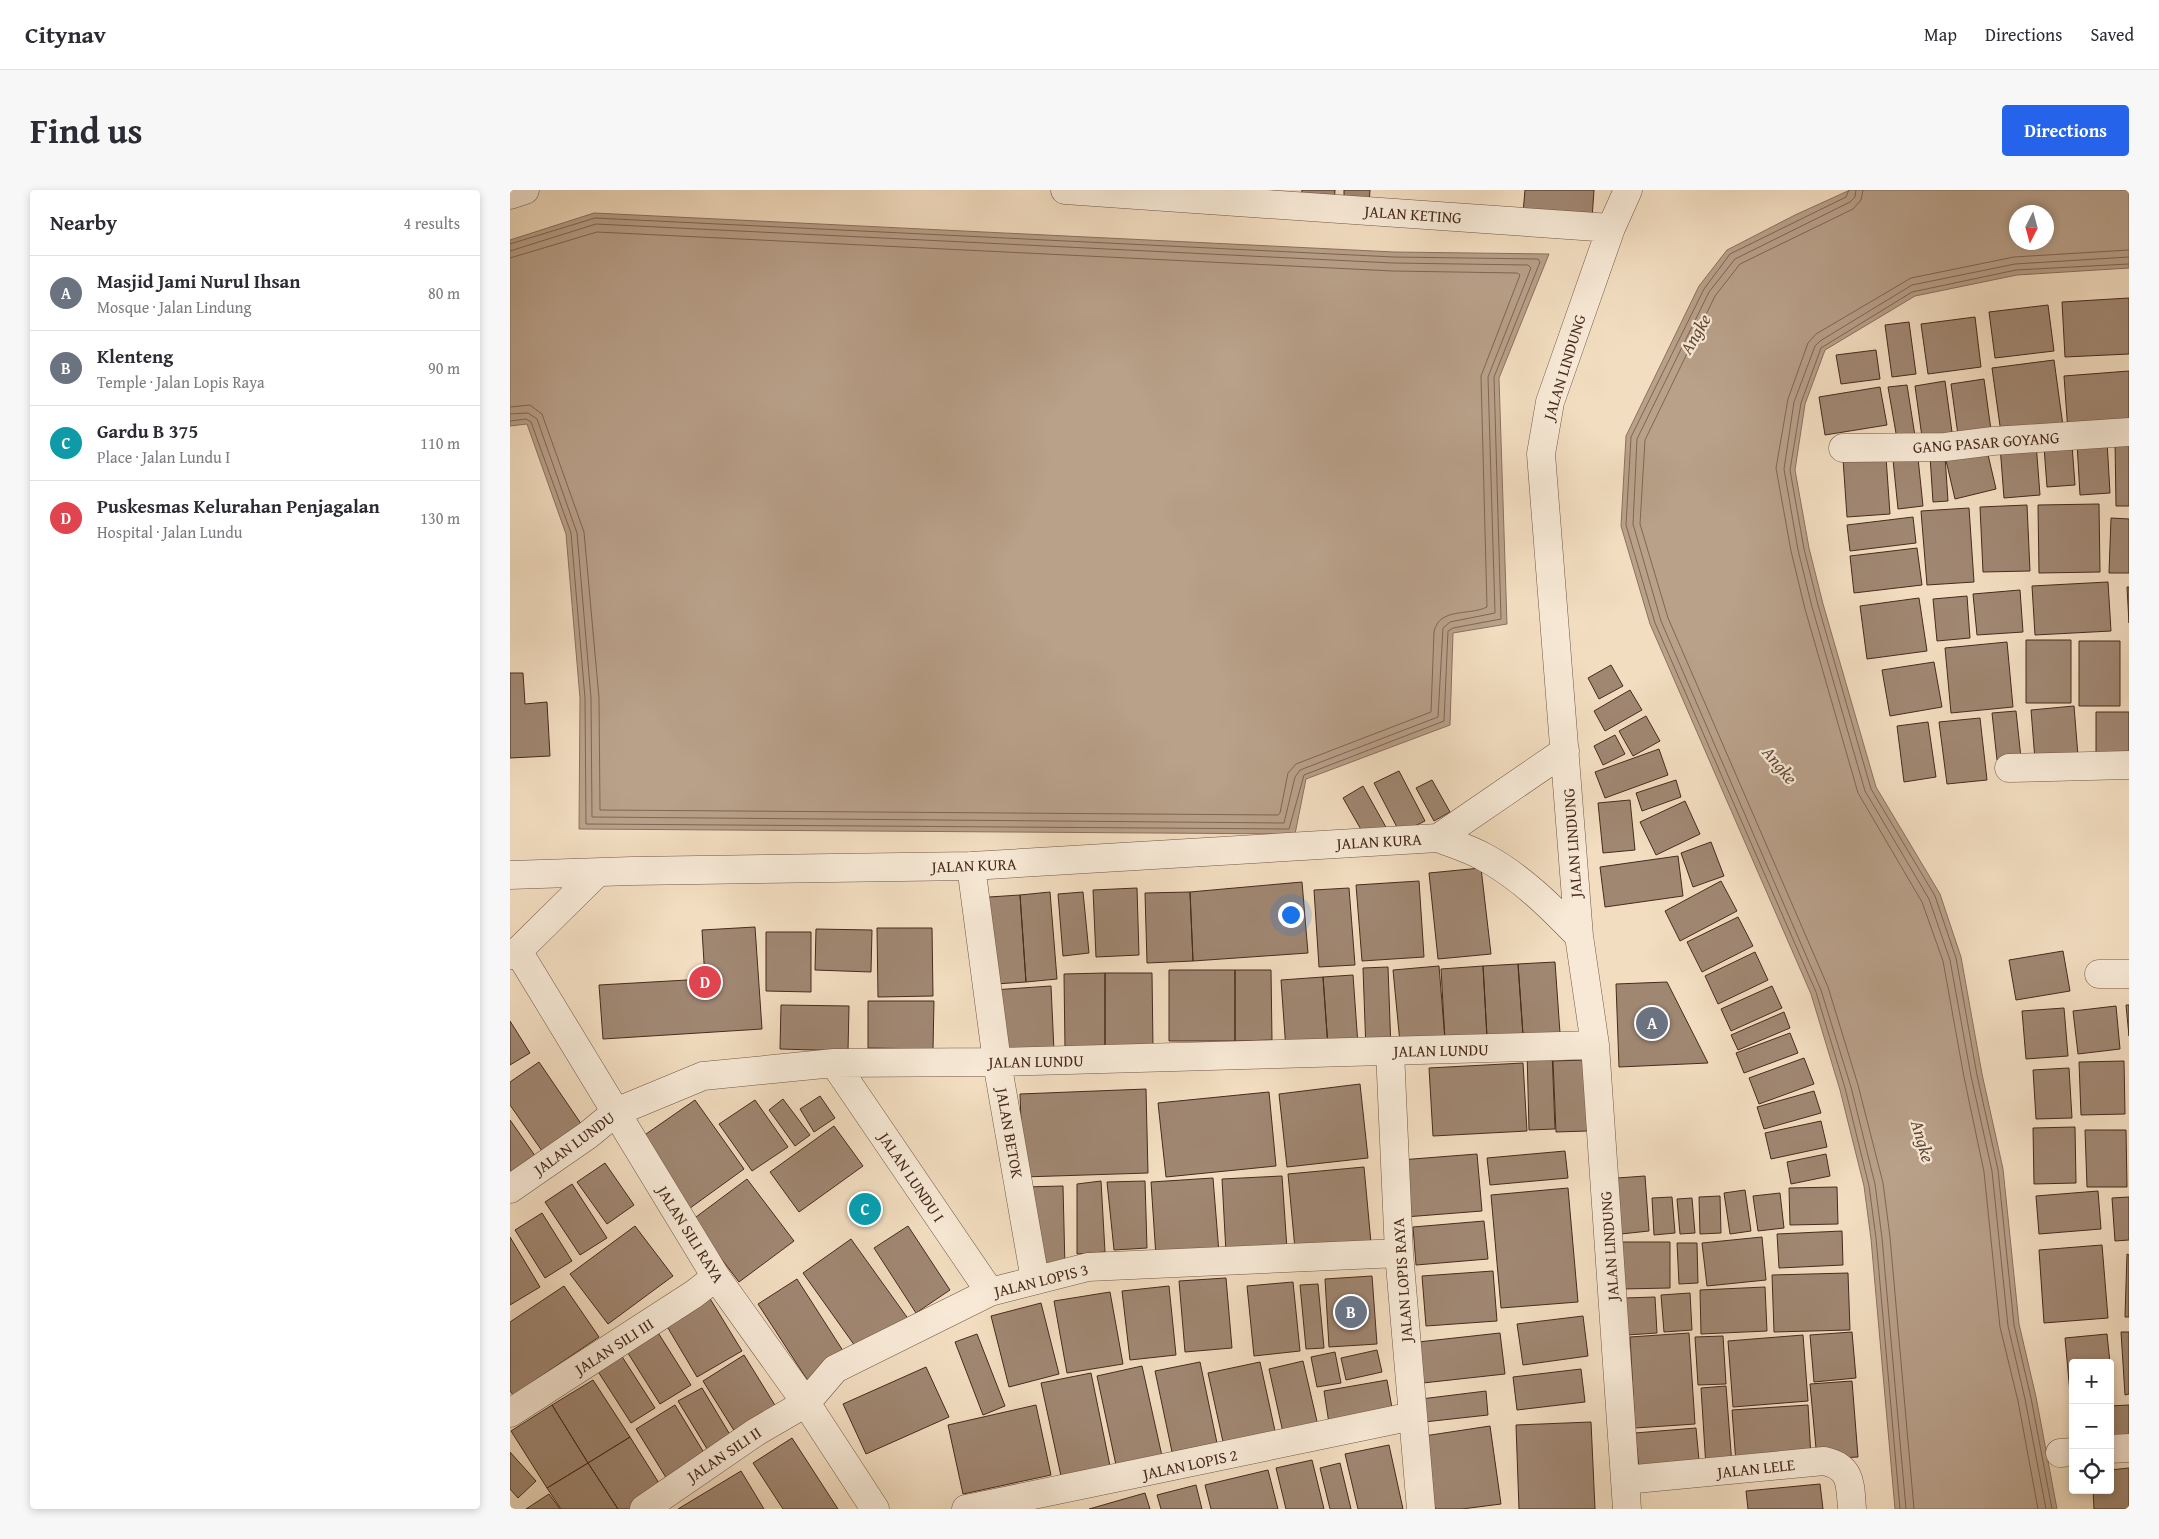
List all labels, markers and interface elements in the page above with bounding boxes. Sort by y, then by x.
text: Citynav [25,17,106,52]
text: Map [1924,21,1957,48]
text: Directions [1985,21,2062,48]
text: Saved [2090,21,2134,48]
text: Find us [30,105,143,156]
button: Directions [2002,105,2129,156]
street label: JALAN KETING [1361,198,1463,229]
north arrow [2009,205,2054,250]
text: Nearby [50,207,117,238]
text: 4 results [403,211,460,235]
text: Masjid Jami Nurul Ihsan [97,267,301,295]
text: A [61,281,71,305]
text: 80 m [428,281,460,305]
text: Mosque · Jalan Lindung [97,295,252,319]
water label: Angke [1672,309,1717,360]
street label: JALAN LINDUNG [1536,311,1592,425]
text: Klenteng [97,342,173,370]
text: B [61,356,71,380]
text: 90 m [428,356,460,380]
text: Temple · Jalan Lopis Raya [97,370,264,394]
text: Gardu B 375 [97,417,198,445]
street label: GANG PASAR GOYANG [1912,425,2061,459]
text: C [61,431,71,455]
text: 110 m [420,431,460,455]
text: Place · Jalan Lundu I [97,445,230,469]
text: Puskesmas Kelurahan Penjagalan [97,492,380,520]
text: D [61,506,71,530]
text: 130 m [420,506,460,530]
text: Hospital · Jalan Lundu [97,520,242,544]
water label: Angke [1755,739,1804,790]
street label: JALAN LINDUNG [1556,787,1588,900]
street label: JALAN KURA [1334,827,1422,855]
street label: JALAN KURA [929,852,1017,879]
your location [1278,902,1304,928]
pin: D [689,963,721,1001]
pin: A [1636,1004,1668,1042]
street label: JALAN LUNDU [1391,1037,1489,1063]
street label: JALAN LUNDU [986,1048,1084,1074]
street label: JALAN BETOK [990,1084,1030,1181]
street label: JALAN LUNDU [527,1105,620,1182]
water label: Angke [1904,1116,1942,1165]
street label: JALAN LUNDU I [872,1126,951,1227]
street label: JALAN SILI RAYA [650,1179,731,1288]
pin: C [849,1190,881,1228]
street label: JALAN LINDUNG [1593,1190,1625,1303]
street label: JALAN LOPIS RAYA [1386,1217,1418,1345]
street label: JALAN LOPIS 3 [989,1257,1091,1304]
pin: B [1335,1293,1367,1331]
street label: JALAN SILI III [568,1311,658,1382]
map controls [2069,1359,2114,1494]
button: + [2069,1359,2114,1404]
button: − [2069,1404,2114,1449]
street label: JALAN SILI II [680,1420,766,1489]
street label: JALAN LOPIS 2 [1138,1442,1240,1486]
button: locate [2069,1449,2114,1494]
street label: JALAN LELE [1714,1452,1796,1484]

